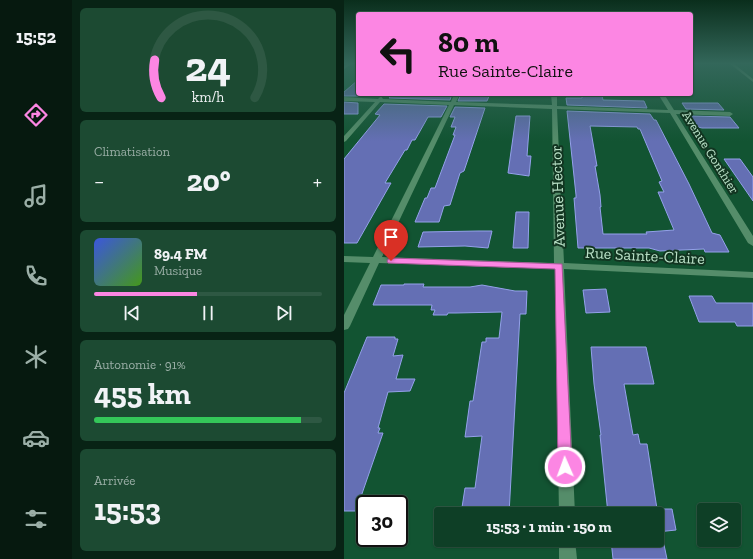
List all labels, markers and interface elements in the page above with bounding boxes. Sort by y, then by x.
text: 15:52 [16,26,56,48]
text: 80 m [438,26,499,59]
icon: left [372,28,424,80]
text: 24 [185,42,231,92]
text: Rue Sainte-Claire [438,60,573,82]
text: km/h [192,89,224,106]
icon: directions [22,101,50,129]
street label: Avenue Gonthier [679,108,742,196]
text: Climatisation [94,144,170,159]
street label: Avenue Hector [546,145,569,247]
text: 20° [186,163,231,199]
text: − [94,168,104,195]
text: + [313,168,322,195]
icon: music [22,182,50,210]
pin [374,220,408,261]
icon: arrive [380,226,402,248]
street label: Rue Sainte-Claire [585,243,705,268]
text: 89.4 FM [154,245,207,263]
icon: phone [22,262,50,290]
text: Musique [154,263,202,278]
icon: previous [121,302,143,324]
icon: pause [197,302,219,324]
icon: next [273,302,295,324]
icon: climate [22,343,50,371]
text: Autonomie · 91% [94,357,186,372]
text: 455 km [94,376,191,412]
icon: car [22,424,50,452]
position arrow [544,446,586,488]
text: Arrivée [94,473,135,488]
text: 15:53 [94,492,161,528]
speed limit sign: 30 [356,495,408,547]
map controls [697,503,741,547]
button: layers [697,503,741,547]
icon: filters [22,505,50,533]
text: 15:53 · 1 min · 150 m [486,518,612,536]

